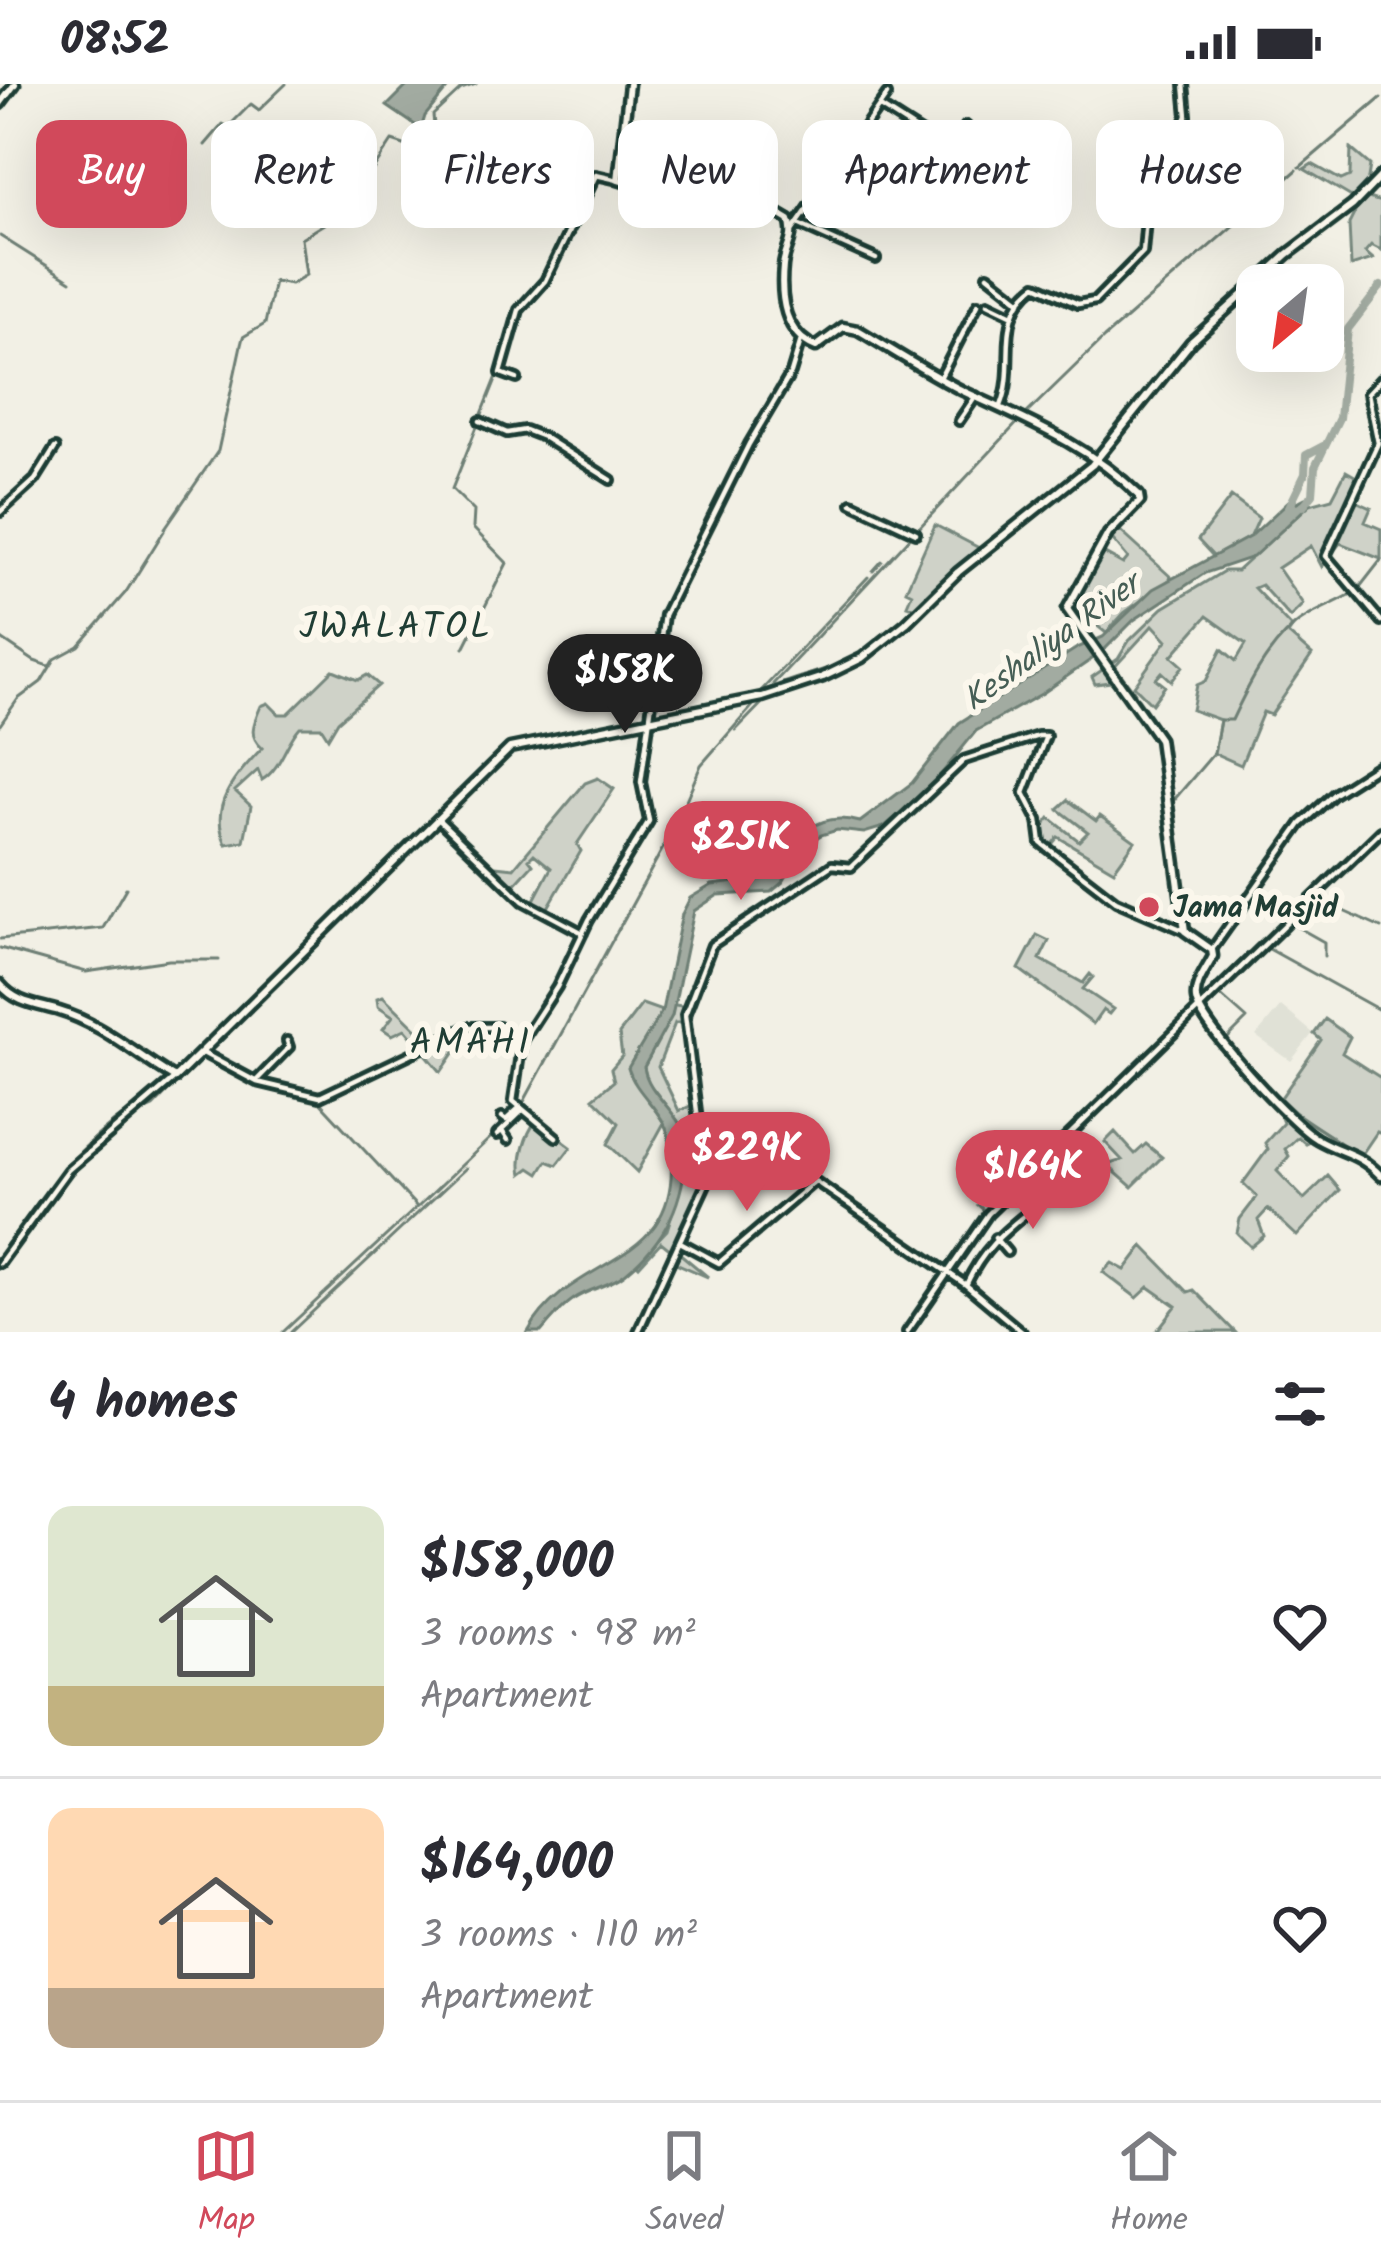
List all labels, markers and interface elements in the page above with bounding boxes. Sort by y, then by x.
text: 08:52 [60,6,170,78]
chip: Buy [36,120,187,228]
chip: Rent [211,120,377,228]
chip: Filters [401,120,594,228]
chip: New [618,120,778,228]
chip: Apartment [802,120,1072,228]
chip: House [1096,120,1284,228]
north arrow [1236,264,1344,372]
map controls [1236,264,1344,372]
water label: Keshaliya River [952,558,1157,727]
district label: JWALATOL [299,600,493,657]
pin: $158K [541,634,709,736]
text: $158K [574,642,676,704]
pin: $251K [657,801,825,903]
text: $251K [691,809,791,871]
place label: Jama Masjid [1173,885,1339,933]
marker: Jama Masjid [1136,894,1162,920]
district label: AMAHI [410,1016,532,1073]
pin: $229K [663,1112,831,1214]
text: $229K [691,1120,803,1182]
pin: $164K [949,1130,1117,1232]
text: $164K [983,1138,1083,1200]
text: 4 homes [48,1364,238,1445]
icon: filters [1267,1371,1333,1437]
text: $158,000 [420,1524,613,1605]
icon: home [144,1554,288,1698]
icon: heart [1267,1593,1333,1659]
text: 3 rooms · 98 m² [420,1605,696,1667]
text: Apartment [420,1667,593,1729]
text: $164,000 [420,1825,613,1906]
icon: home [144,1856,288,2000]
icon: heart [1267,1895,1333,1961]
text: 3 rooms · 110 m² [420,1906,697,1968]
text: Apartment [420,1968,593,2030]
tab: Map [193,2123,259,2248]
tab: Saved [645,2123,724,2248]
tab: Home [1110,2123,1188,2248]

